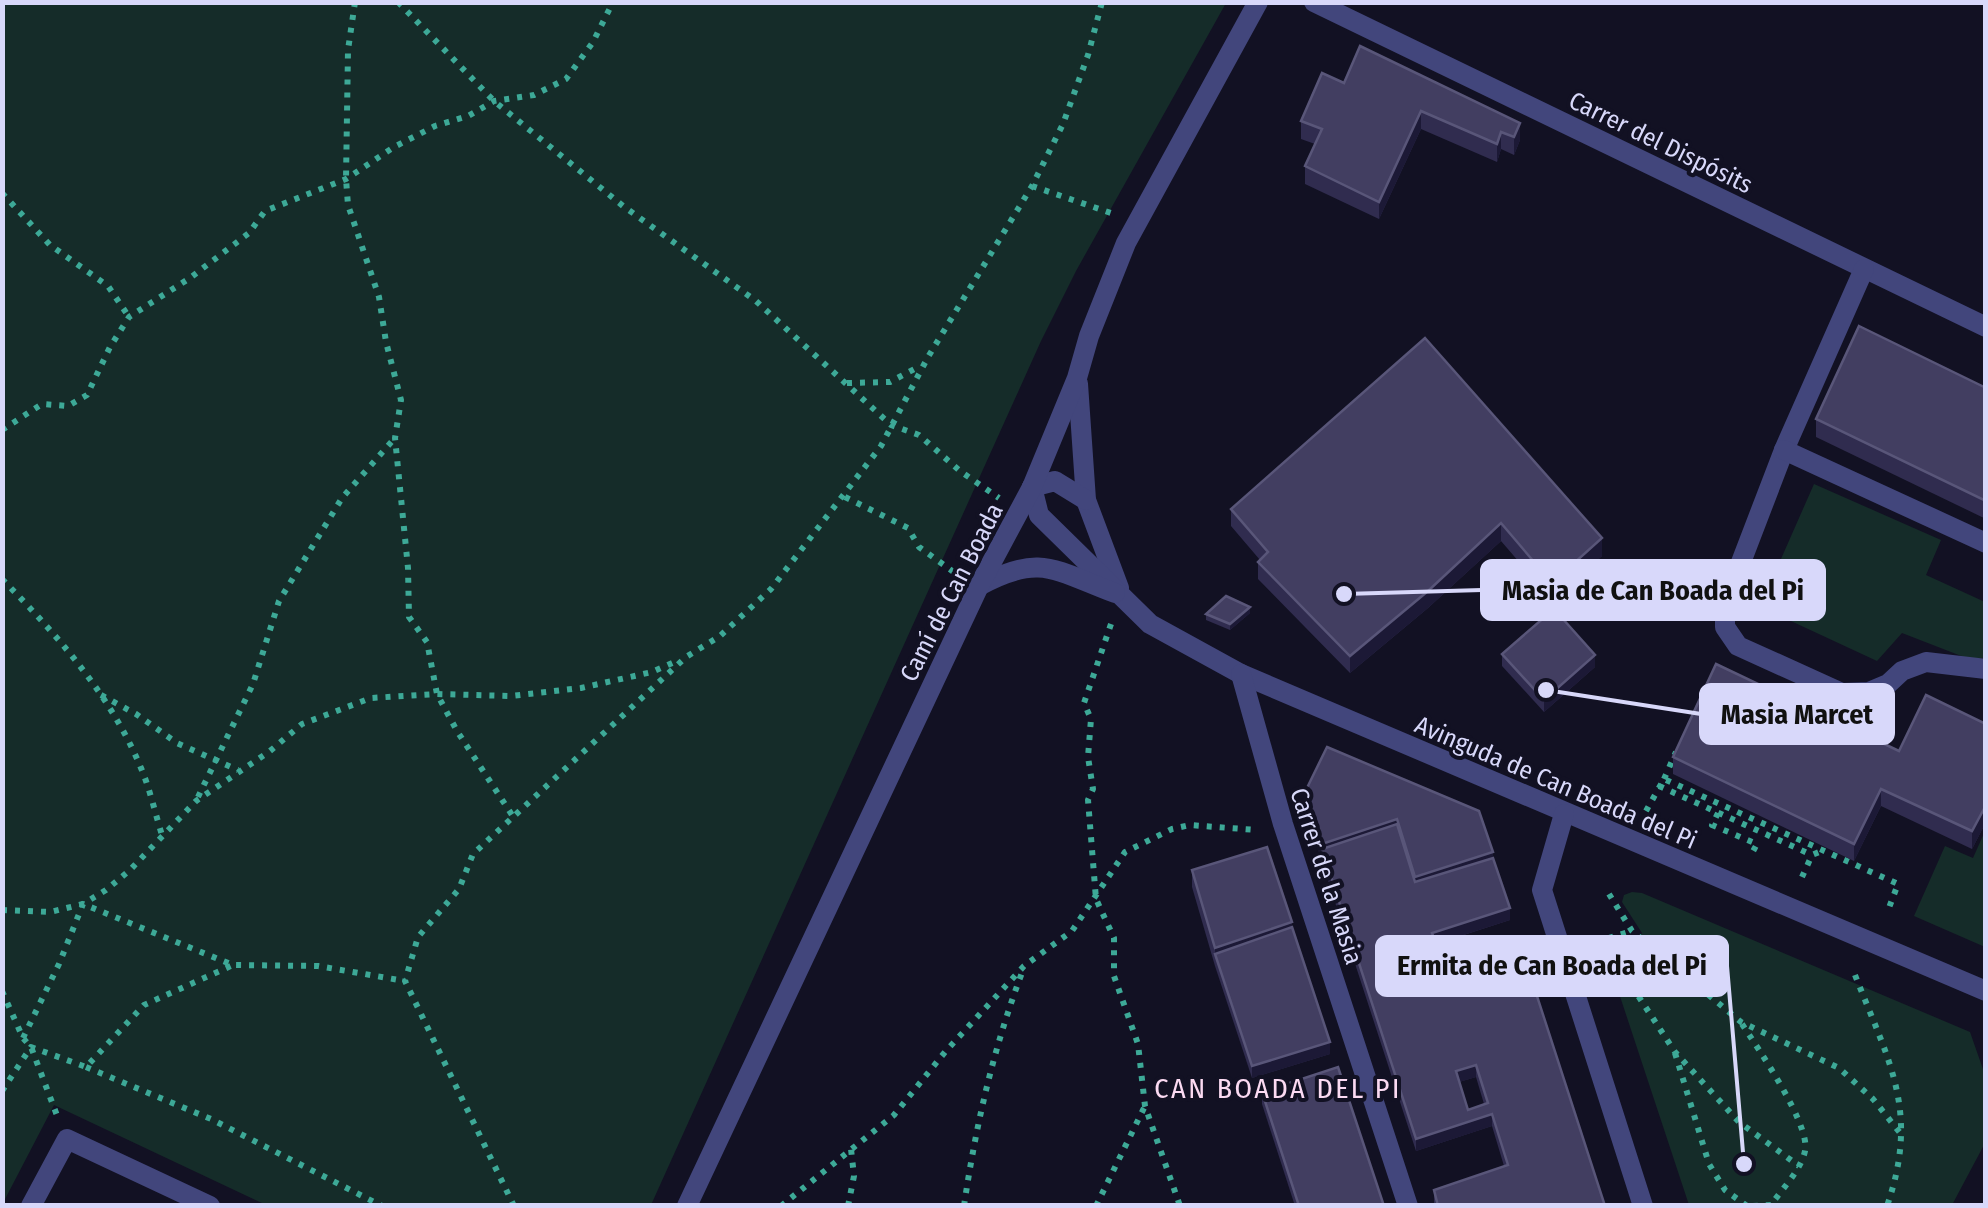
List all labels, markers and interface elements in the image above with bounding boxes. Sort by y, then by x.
street label: Carrer del Dispósits [1564,85,1757,200]
street label: Camí de Can Boada [894,498,1010,687]
callout: Masia de Can Boada del Pi [1482,561,1824,619]
text: Masia de Can Boada del Pi [1502,574,1804,607]
callout: Masia Marcet [1701,685,1893,743]
text: Masia Marcet [1721,698,1874,731]
street label: Avinguda de Can Boada del Pi [1410,710,1701,856]
street label: Carrer de la Masia [1283,784,1369,968]
callout: Ermita de Can Boada del Pi [1377,937,1727,995]
text: Ermita de Can Boada del Pi [1397,949,1707,982]
district label: CAN BOADA DEL PI [1154,1072,1402,1105]

